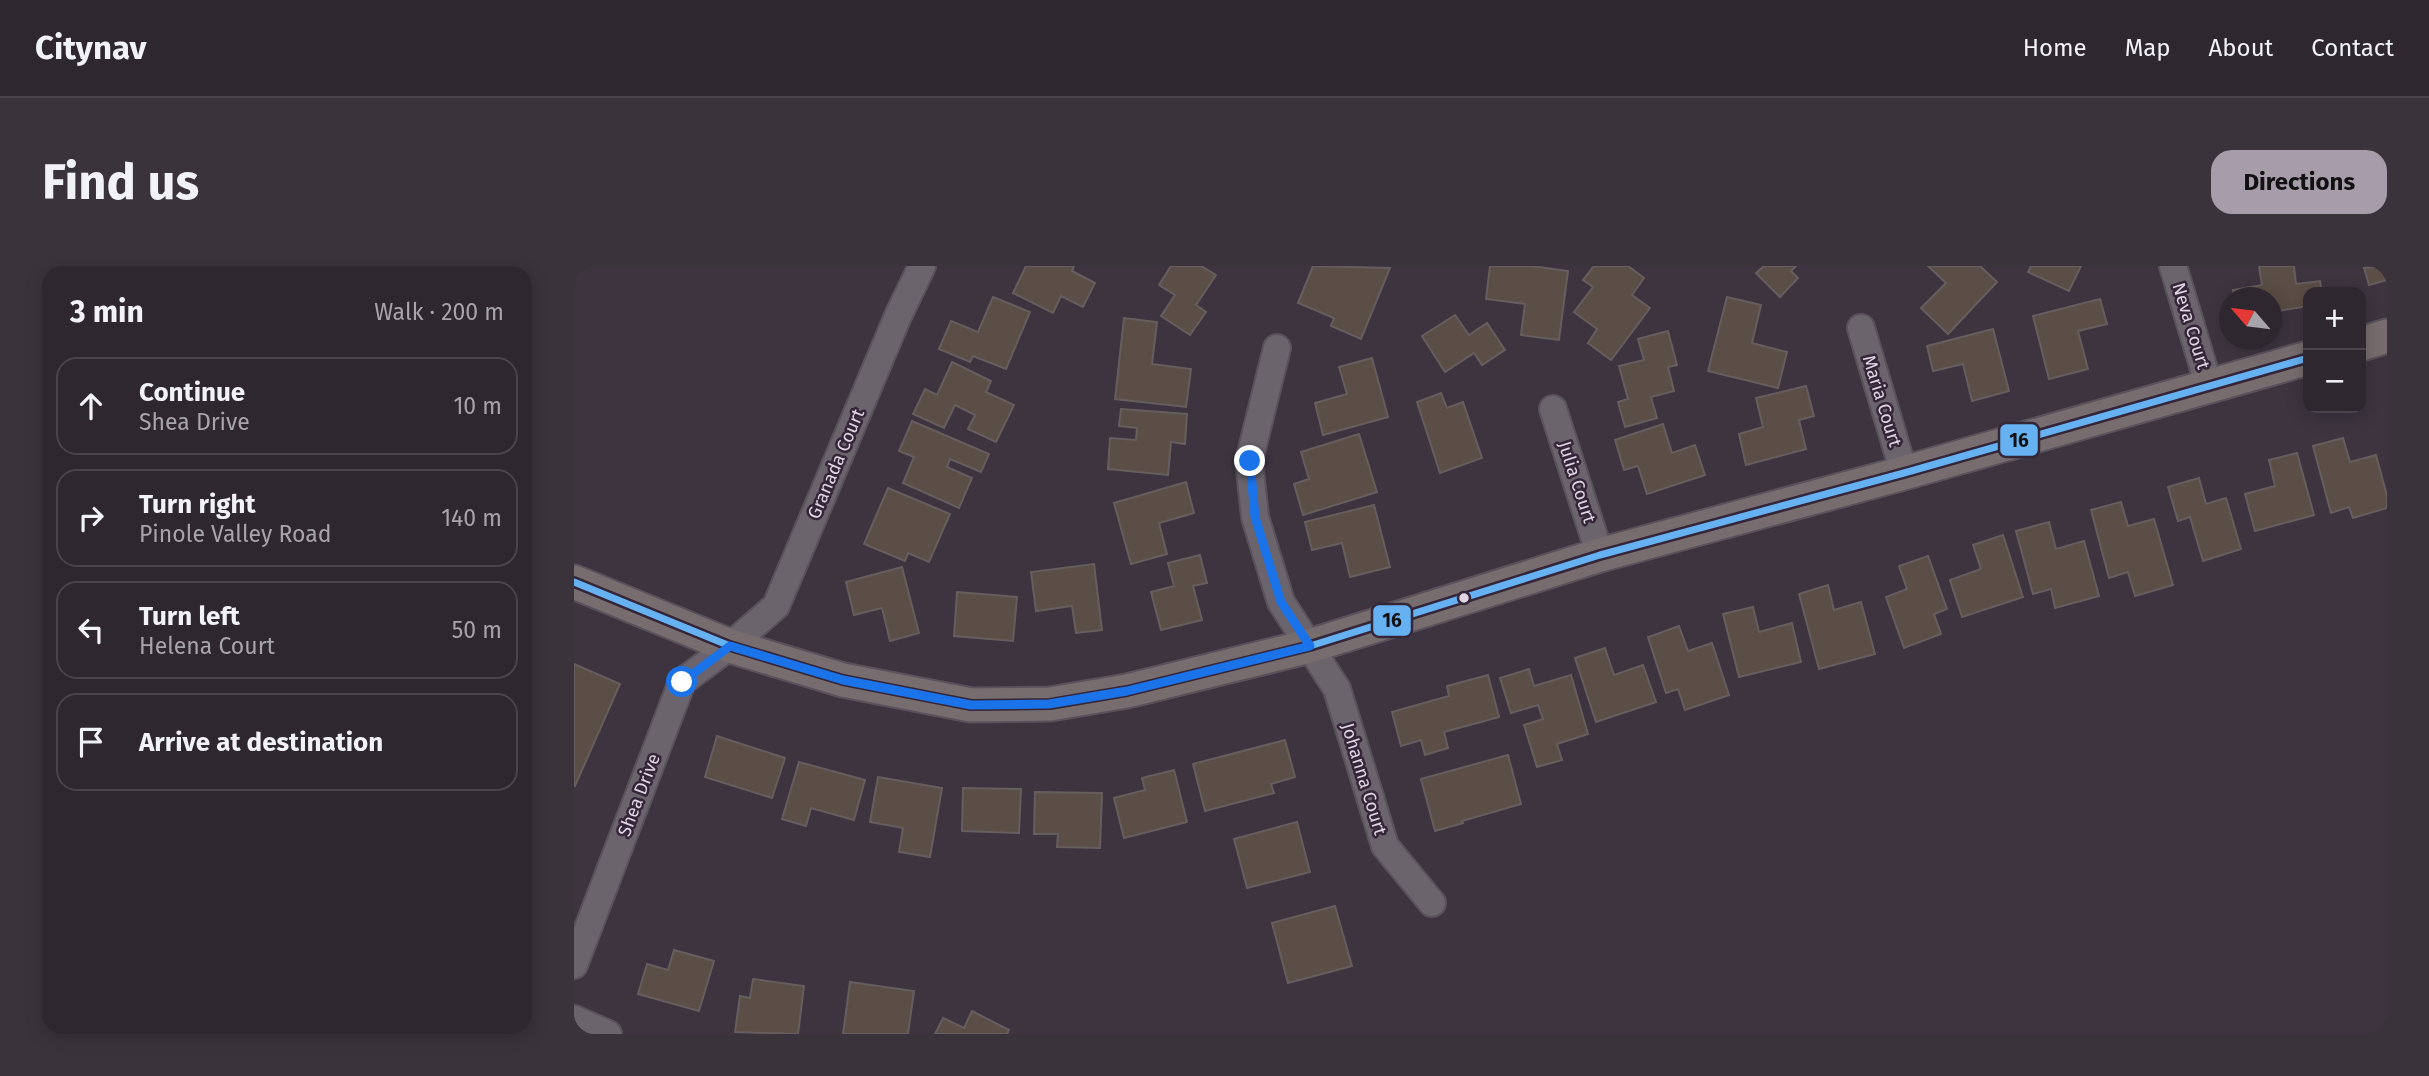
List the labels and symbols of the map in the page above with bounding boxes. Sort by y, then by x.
street label: Neva Court [2167,280,2215,372]
north arrow [2219,287,2282,350]
street label: Maria Court [1858,353,1906,450]
street label: Granada Court [803,405,869,522]
line badge: 16 [1999,423,2039,457]
text: 16 [2009,429,2029,452]
street label: Julia Court [1553,438,1601,526]
route end [1234,445,1265,476]
unlabelled marker [1457,591,1471,605]
line badge: 16 [1372,604,1412,637]
text: 16 [1382,609,1402,632]
route start [666,666,697,697]
street label: Johanna Court [1337,720,1392,838]
street label: Shea Drive [613,751,665,839]

